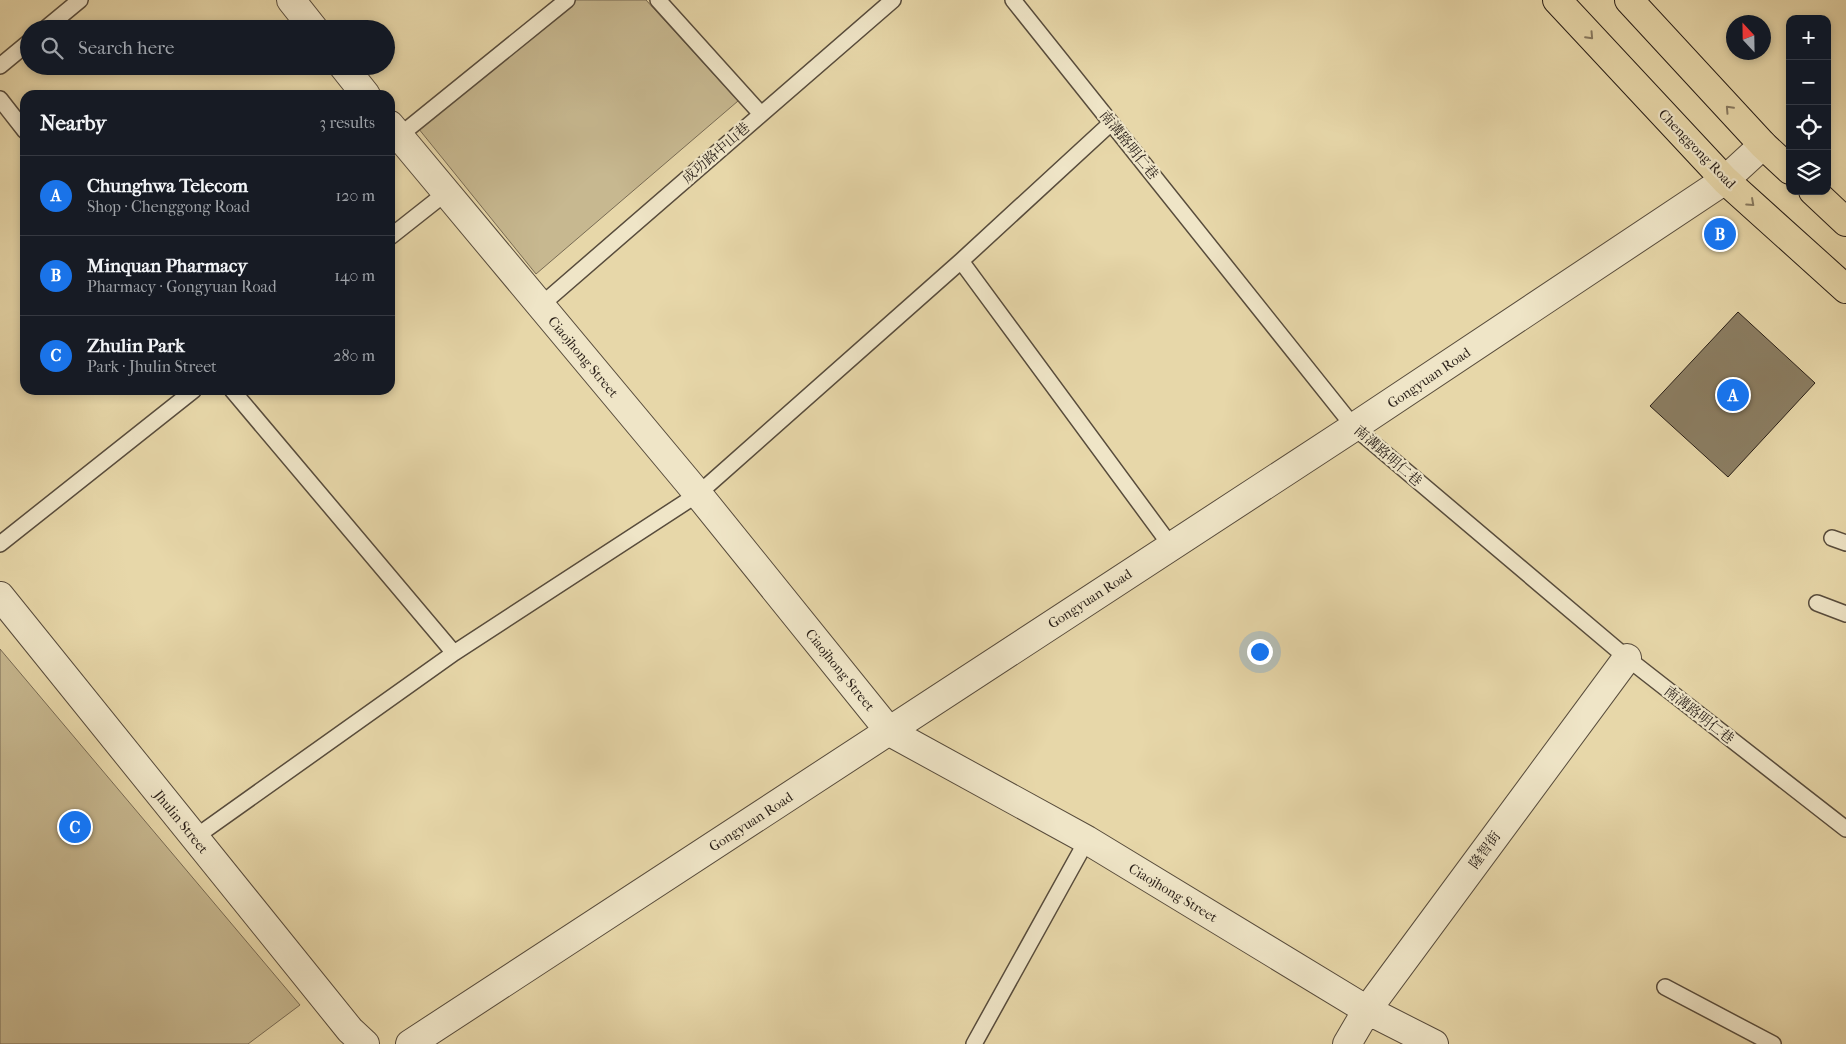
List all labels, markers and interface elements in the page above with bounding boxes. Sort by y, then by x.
north arrow [1726,15,1771,60]
map controls [1786,15,1831,195]
button: + [1786,15,1831,60]
search box [20,20,395,75]
one-way arrow [1584,30,1593,39]
icon: search [38,34,66,62]
text: Search here [78,37,174,59]
button: − [1786,60,1831,105]
button: locate [1786,105,1831,150]
street label: Chenggong Road [1655,106,1739,193]
one-way arrow [1726,106,1735,115]
street label: 南溝路明仁巷 [1096,107,1162,183]
text: Nearby [40,111,106,135]
text: 3 results [319,113,375,132]
street label: 成功路中山巷 [679,119,753,187]
button: layers [1786,150,1831,195]
text: Chunghwa Telecom [87,175,248,197]
text: A [51,186,61,205]
text: 120 m [336,186,375,205]
text: Shop · Chenggong Road [87,197,250,216]
one-way arrow [1745,197,1754,206]
pin: B [1704,215,1736,253]
text: Minquan Pharmacy [87,255,247,277]
text: B [51,266,61,285]
text: 140 m [334,266,375,285]
text: Pharmacy · Gongyuan Road [87,277,277,296]
street label: Ciaojhong Street [544,313,622,401]
text: Zhulin Park [87,335,185,357]
street label: Gongyuan Road [1384,344,1474,412]
text: C [51,346,61,365]
text: 280 m [333,346,375,365]
text: Park · Jhulin Street [87,357,217,376]
pin: A [1717,376,1749,414]
street label: 南溝路明仁巷 [1351,422,1425,490]
street label: Gongyuan Road [1045,565,1136,632]
street label: Ciaojhong Street [802,625,878,715]
your location [1247,639,1273,665]
street label: 南溝路明仁巷 [1661,682,1737,748]
street label: Jhulin Street [150,786,212,857]
street label: Gongyuan Road [706,788,797,855]
pin: C [59,808,91,846]
street label: 隆智街 [1466,828,1504,872]
street label: Ciaojhong Street [1125,860,1221,926]

